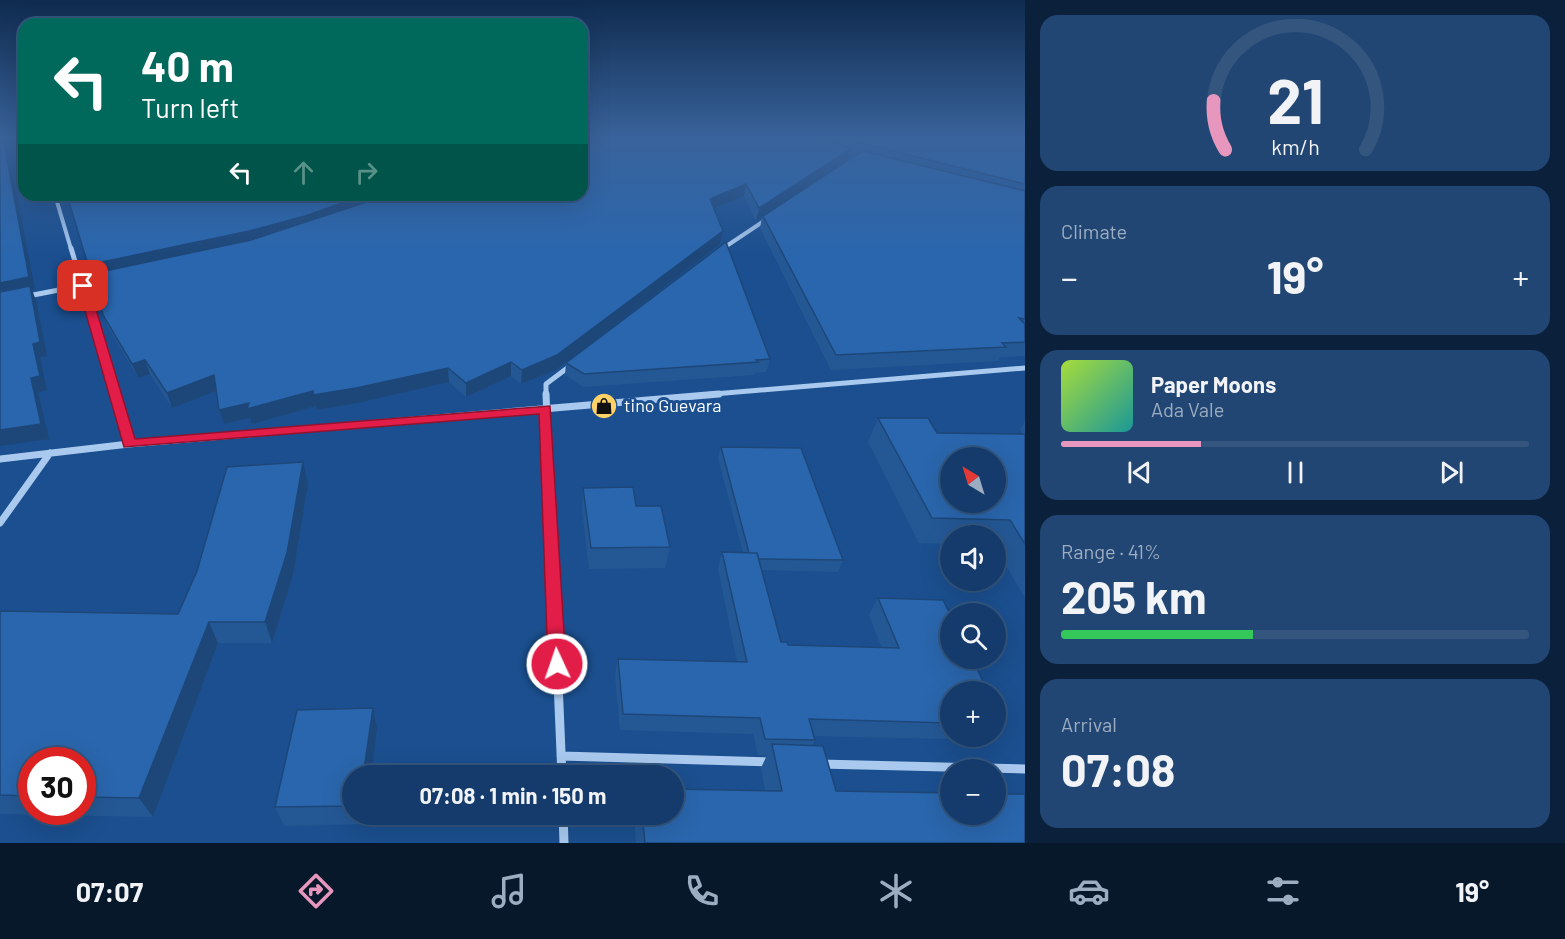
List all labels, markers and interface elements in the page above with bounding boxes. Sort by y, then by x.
text: 40 m [141,40,234,90]
icon: left [42,42,120,120]
text: 21 [1267,62,1323,136]
text: Turn left [141,91,239,123]
text: km/h [1271,134,1319,159]
icon: left [224,156,257,189]
icon: ahead [287,156,320,189]
icon: right [350,156,383,189]
text: Climate [1061,219,1127,243]
text: 19° [1267,249,1323,303]
text: − [1061,257,1078,297]
text: + [1513,257,1529,297]
pin [57,260,108,311]
icon: arrive [66,269,99,302]
text: Paper Moons [1151,371,1276,397]
shop icon: tino Guevara [589,391,619,421]
place label: tino Guevara [624,394,721,416]
text: Ada Vale [1151,397,1224,421]
north arrow [940,447,1006,513]
map controls [940,447,1006,825]
icon: previous [1123,456,1156,489]
icon: pause [1279,456,1312,489]
icon: next [1435,456,1468,489]
button: sound [940,525,1006,591]
text: Range · 41% [1061,539,1161,563]
text: 205 km [1061,569,1207,623]
button: search [940,603,1006,669]
position arrow [525,632,589,696]
button: + [940,681,1006,747]
text: Arrival [1061,712,1117,736]
text: 07:08 [1061,742,1175,796]
speed limit sign: 30 [18,747,96,825]
button: − [940,759,1006,825]
text: 07:08 · 1 min · 150 m [419,782,607,808]
icon: directions [295,870,337,912]
icon: music [488,870,530,912]
icon: phone [681,870,723,912]
icon: climate [875,870,917,912]
icon: car [1068,870,1110,912]
icon: filters [1262,870,1304,912]
text: 07:07 [76,875,143,907]
text: 19° [1455,875,1489,907]

